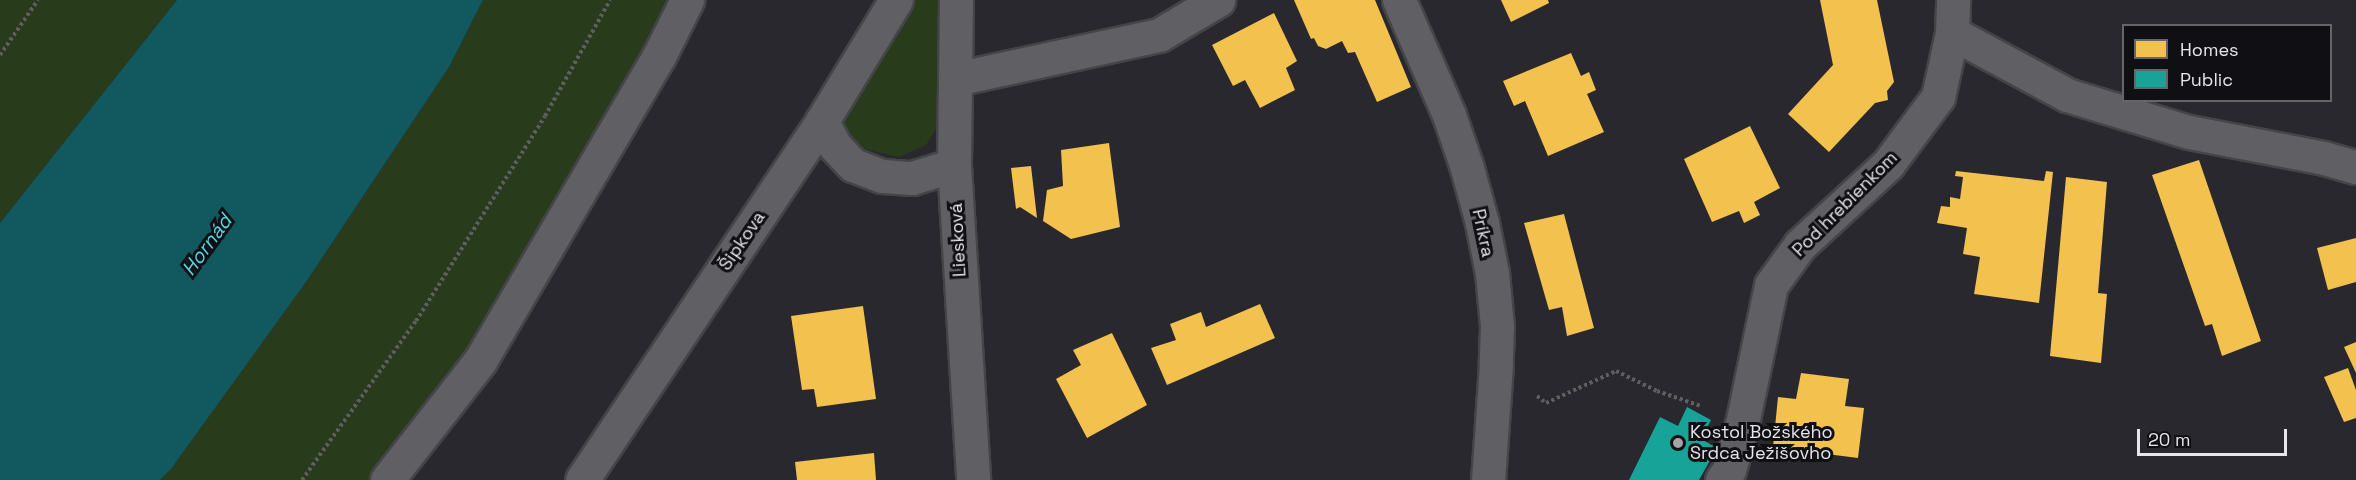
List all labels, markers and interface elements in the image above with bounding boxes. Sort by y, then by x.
legend [2122,24,2332,102]
text: Homes [2180,38,2239,61]
text: Public [2180,68,2233,91]
street label: Pod hrebienkom [1788,147,1902,261]
street label: Liesková [945,202,971,278]
street label: Šipkova [714,207,770,275]
street label: Príkra [1467,207,1499,259]
water label: Hornád [177,210,237,280]
scale bar [2140,417,2290,455]
place label: Kostol Božského Srdca Ježišovho [1690,422,1833,464]
text: 20 m [2148,428,2191,451]
marker: Kostol Božského Srdca Ježišovho [1671,436,1685,450]

